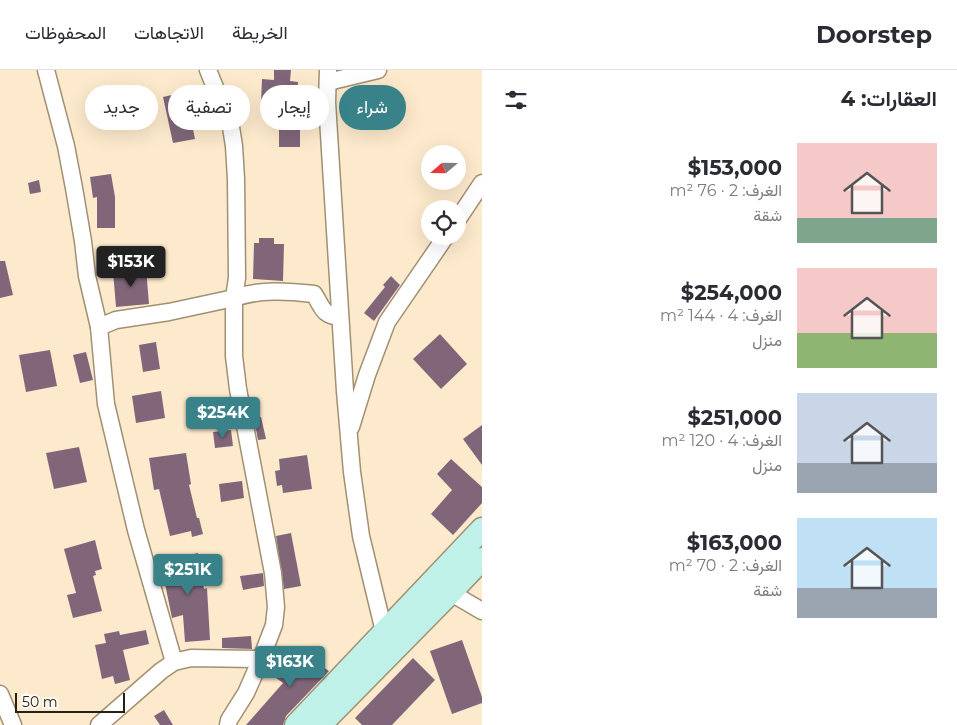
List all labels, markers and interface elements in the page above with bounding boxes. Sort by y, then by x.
text: Doorstep [816,20,932,49]
text: المحفوظات [25,22,106,44]
text: الاتجاهات [134,22,204,44]
text: الخريطة [232,22,288,44]
chip: جديد [85,85,158,130]
chip: تصفية [168,85,250,130]
chip: إيجار [260,85,329,130]
chip: شراء [339,85,406,130]
icon: filters [502,86,530,114]
text: العقارات: 4 [841,86,937,111]
north arrow [421,145,466,190]
map controls [421,145,466,245]
text: $153,000 [688,155,782,180]
icon: home [837,163,897,223]
text: الغرف: 2 · 76 m² [670,181,782,200]
button: locate [421,200,466,245]
text: شقة [753,206,782,225]
pin: $153K [96,246,166,288]
text: $153K [107,252,155,271]
text: $254,000 [681,280,782,305]
icon: home [837,288,897,348]
text: الغرف: 4 · 144 m² [660,306,782,325]
text: منزل [752,331,782,350]
pin: $254K [188,396,258,439]
text: $254K [197,403,249,422]
text: $251,000 [687,405,782,430]
icon: home [837,413,897,473]
text: الغرف: 4 · 120 m² [662,431,782,450]
text: منزل [752,456,782,475]
text: $163,000 [687,530,782,555]
icon: home [837,538,897,598]
pin: $251K [153,554,223,596]
text: الغرف: 2 · 70 m² [669,556,782,575]
text: $251K [164,560,212,579]
text: شقة [753,581,782,600]
pin: $163K [255,646,325,688]
text: $163K [266,652,314,671]
scale bar [15,690,125,713]
text: 50 m [22,693,58,711]

